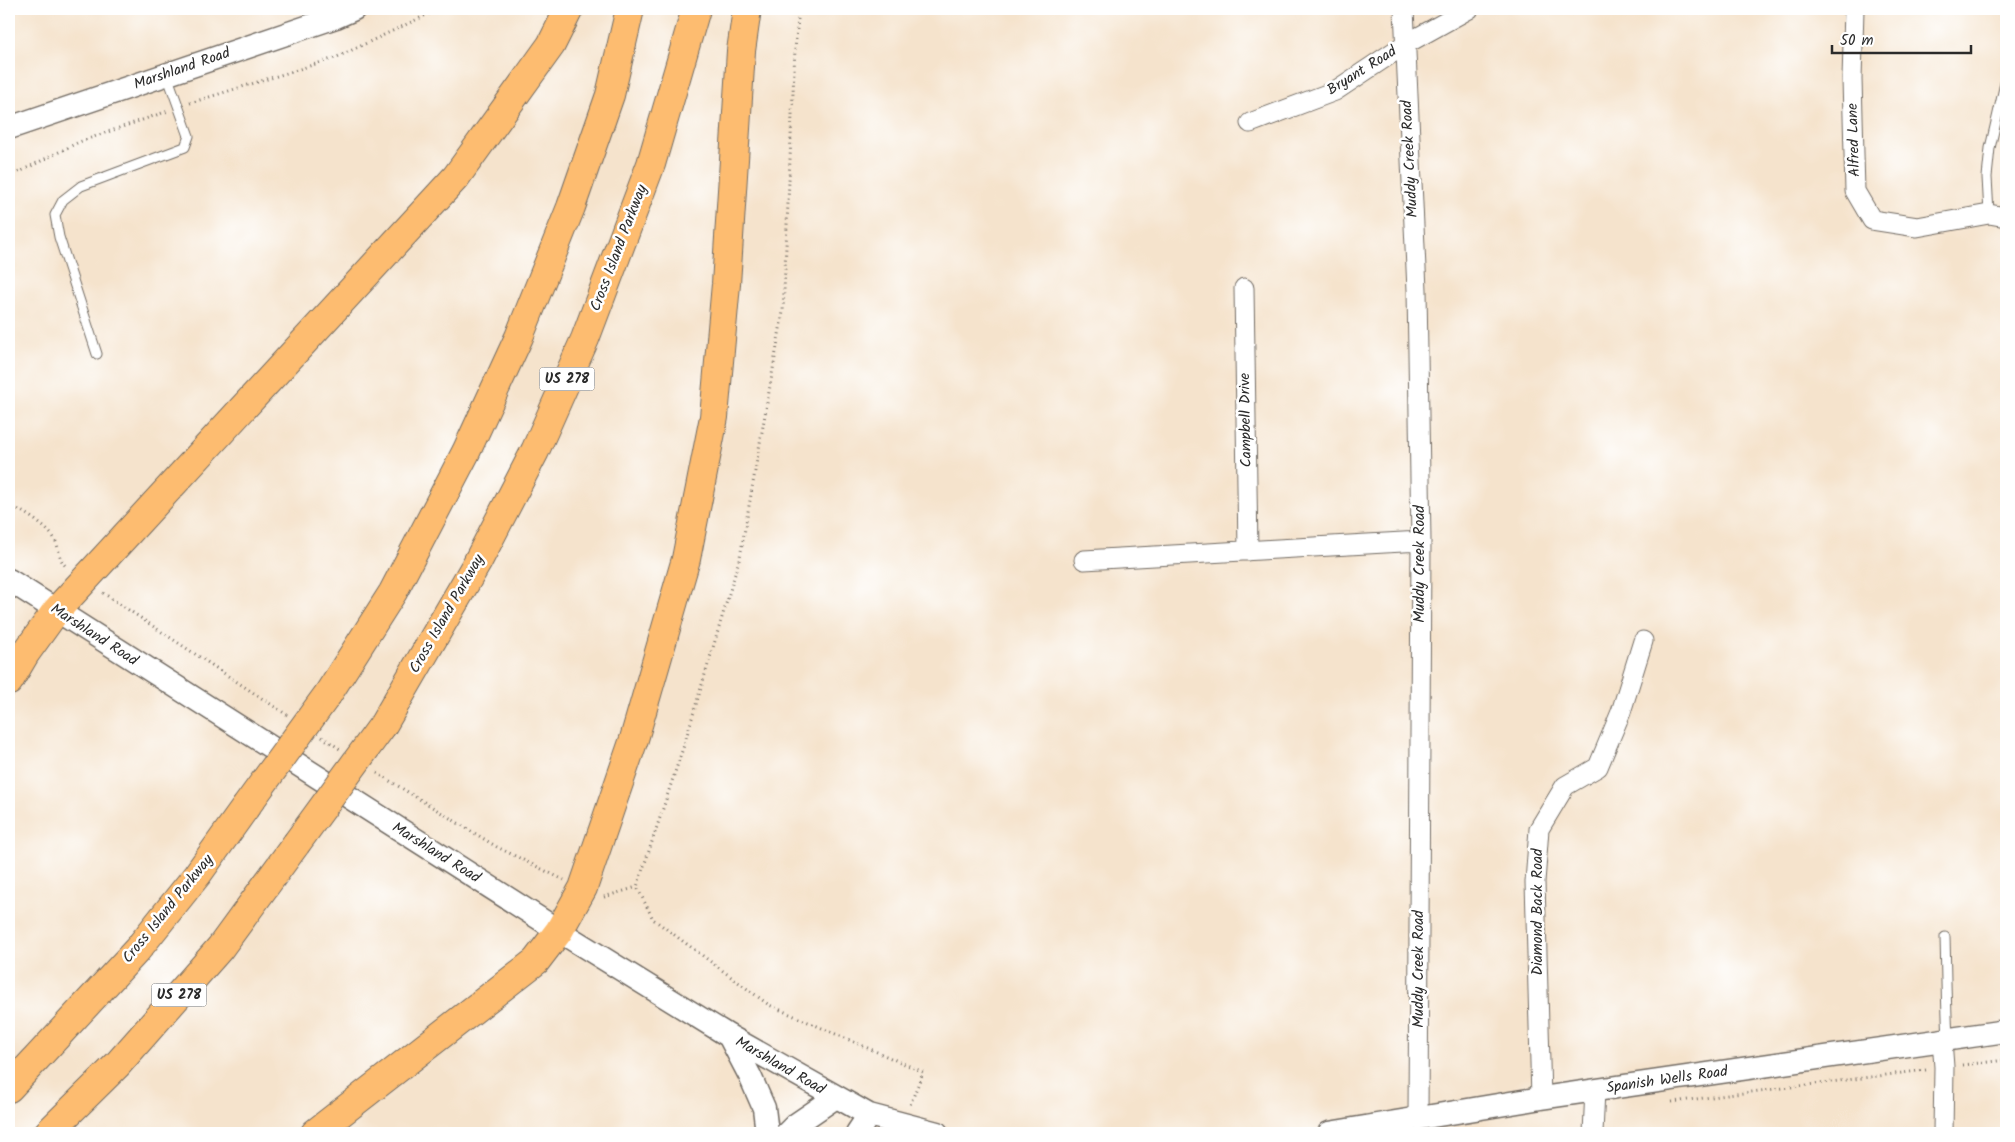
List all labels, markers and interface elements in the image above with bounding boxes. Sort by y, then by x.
scale bar [1832,22,1971,54]
text: 50 m [1840,29,1874,53]
street label: Bryant Road [1322,40,1402,102]
street label: Marshland Road [131,41,234,97]
street label: Muddy Creek Road [1395,99,1425,218]
street label: Alfred Lane [1841,103,1867,177]
street label: Cross Island Parkway [584,180,655,315]
road number: US 278 [540,368,594,390]
street label: Campbell Drive [1233,372,1259,467]
street label: Muddy Creek Road [1408,505,1432,623]
street label: Cross Island Parkway [403,549,491,678]
street label: Marshland Road [45,598,143,673]
street label: Marshland Road [387,816,485,890]
street label: Diamond Back Road [1526,848,1550,975]
street label: Cross Island Parkway [116,849,220,969]
street label: Muddy Creek Road [1407,910,1431,1028]
road number: US 278 [152,984,206,1006]
street label: Marshland Road [730,1030,830,1102]
street label: Spanish Wells Road [1605,1060,1730,1100]

